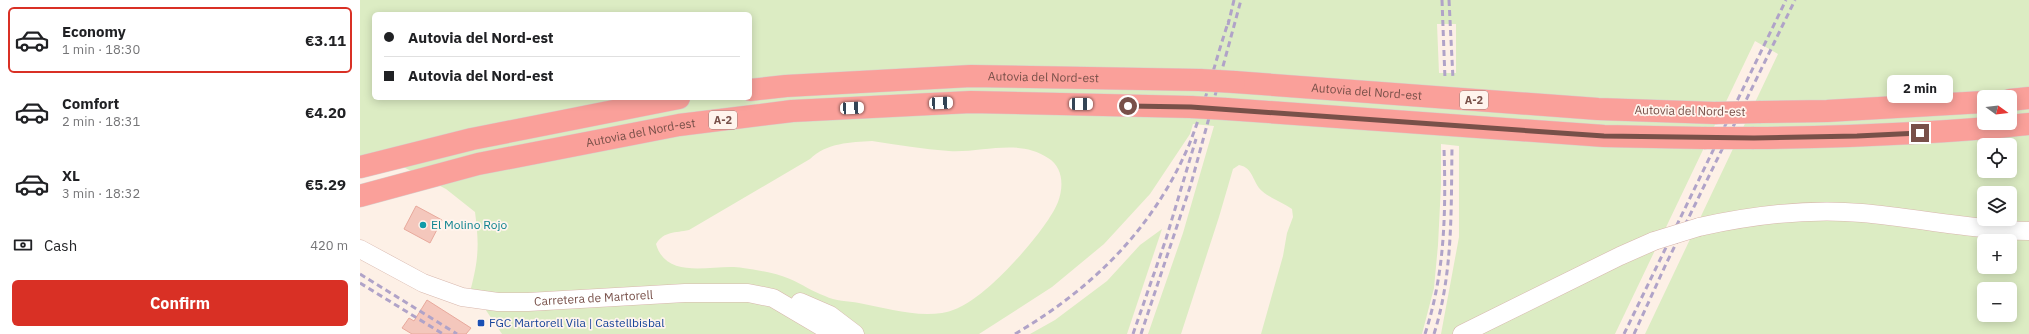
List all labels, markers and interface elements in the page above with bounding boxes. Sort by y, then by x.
icon: car [14,22,50,58]
text: Economy [62,22,126,41]
text: Autovia del Nord-est [408,28,554,47]
text: €3.11 [305,31,346,50]
text: 1 min · 18:30 [62,41,140,58]
text: Autovia del Nord-est [408,66,554,85]
street label: Autovia del Nord-est [988,68,1099,85]
callout: 2 min [1887,75,1953,103]
street label: Autovia del Nord-est [1311,80,1423,103]
text: 2 min [1903,80,1937,97]
north arrow [1977,90,2017,130]
map controls [1977,90,2017,322]
road number: A-2 [1460,91,1488,109]
icon: car [14,94,50,130]
text: Comfort [62,94,119,113]
car [929,96,953,110]
route start [1119,97,1137,115]
car [1069,98,1093,110]
car [840,101,864,115]
street label: Autovia del Nord-est [1634,102,1746,119]
text: €4.20 [305,103,346,122]
road number: A-2 [709,111,737,129]
text: 2 min · 18:31 [62,113,140,130]
street label: Autovia del Nord-est [585,115,696,150]
route end [1911,124,1929,142]
button: locate [1977,138,2017,178]
icon: car [14,166,50,202]
text: XL [62,166,80,185]
text: €5.29 [305,175,346,194]
text: 3 min · 18:32 [62,185,140,202]
button: layers [1977,186,2017,226]
place label: El Molino Rojo [431,217,507,232]
marker: El Molino Rojo [418,220,428,230]
icon: cash [12,234,34,256]
button: + [1977,234,2017,274]
text: Cash [44,236,77,255]
text: 420 m [310,237,348,254]
button: Confirm [12,280,348,326]
button: − [1977,282,2017,322]
street label: Carretera de Martorell [534,287,653,309]
place label: FGC Martorell Vila | Castellbisbal [489,315,665,330]
marker: FGC Martorell Vila | Castellbisbal [476,318,486,328]

